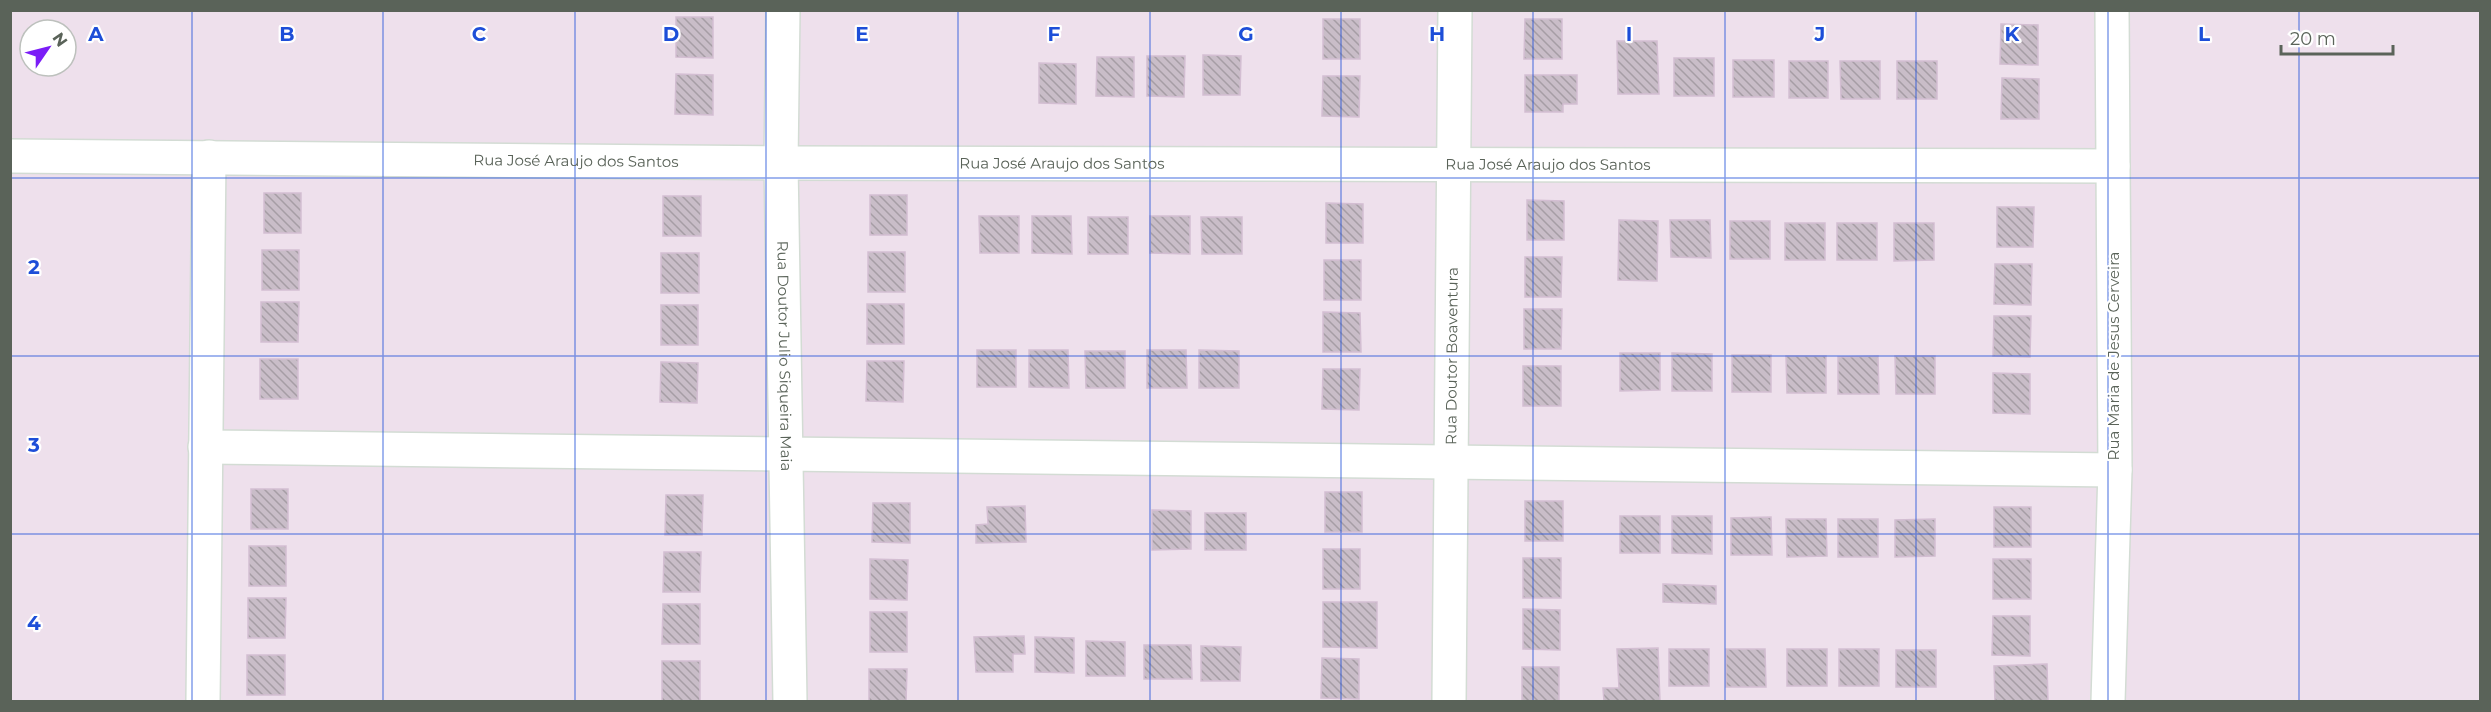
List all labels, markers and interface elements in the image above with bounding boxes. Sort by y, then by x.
north arrow [18,18,78,78]
scale bar [2281,18,2394,56]
text: A [87,22,104,46]
text: B [279,22,295,46]
text: C [472,22,487,46]
text: D [663,22,679,46]
text: E [855,22,869,46]
text: F [1048,22,1061,46]
text: G [1238,22,1254,46]
text: H [1429,22,1445,46]
text: I [1626,22,1632,46]
text: J [1814,22,1825,46]
text: K [2005,22,2021,46]
text: L [2198,22,2210,46]
text: 20 m [2290,28,2336,50]
text: N [48,29,71,50]
street label: Rua José Araujo dos Santos [473,150,679,171]
street label: Rua José Araujo dos Santos [959,153,1165,173]
street label: Rua José Araujo dos Santos [1445,154,1651,174]
street label: Rua Doutor Julio Siqueira Maia [773,240,796,472]
street label: Rua Maria de Jesus Cerveira [2104,252,2123,460]
text: 2 [28,255,40,279]
street label: Rua Doutor Boaventura [1441,267,1462,445]
text: 3 [27,433,40,457]
text: 4 [27,611,41,635]

